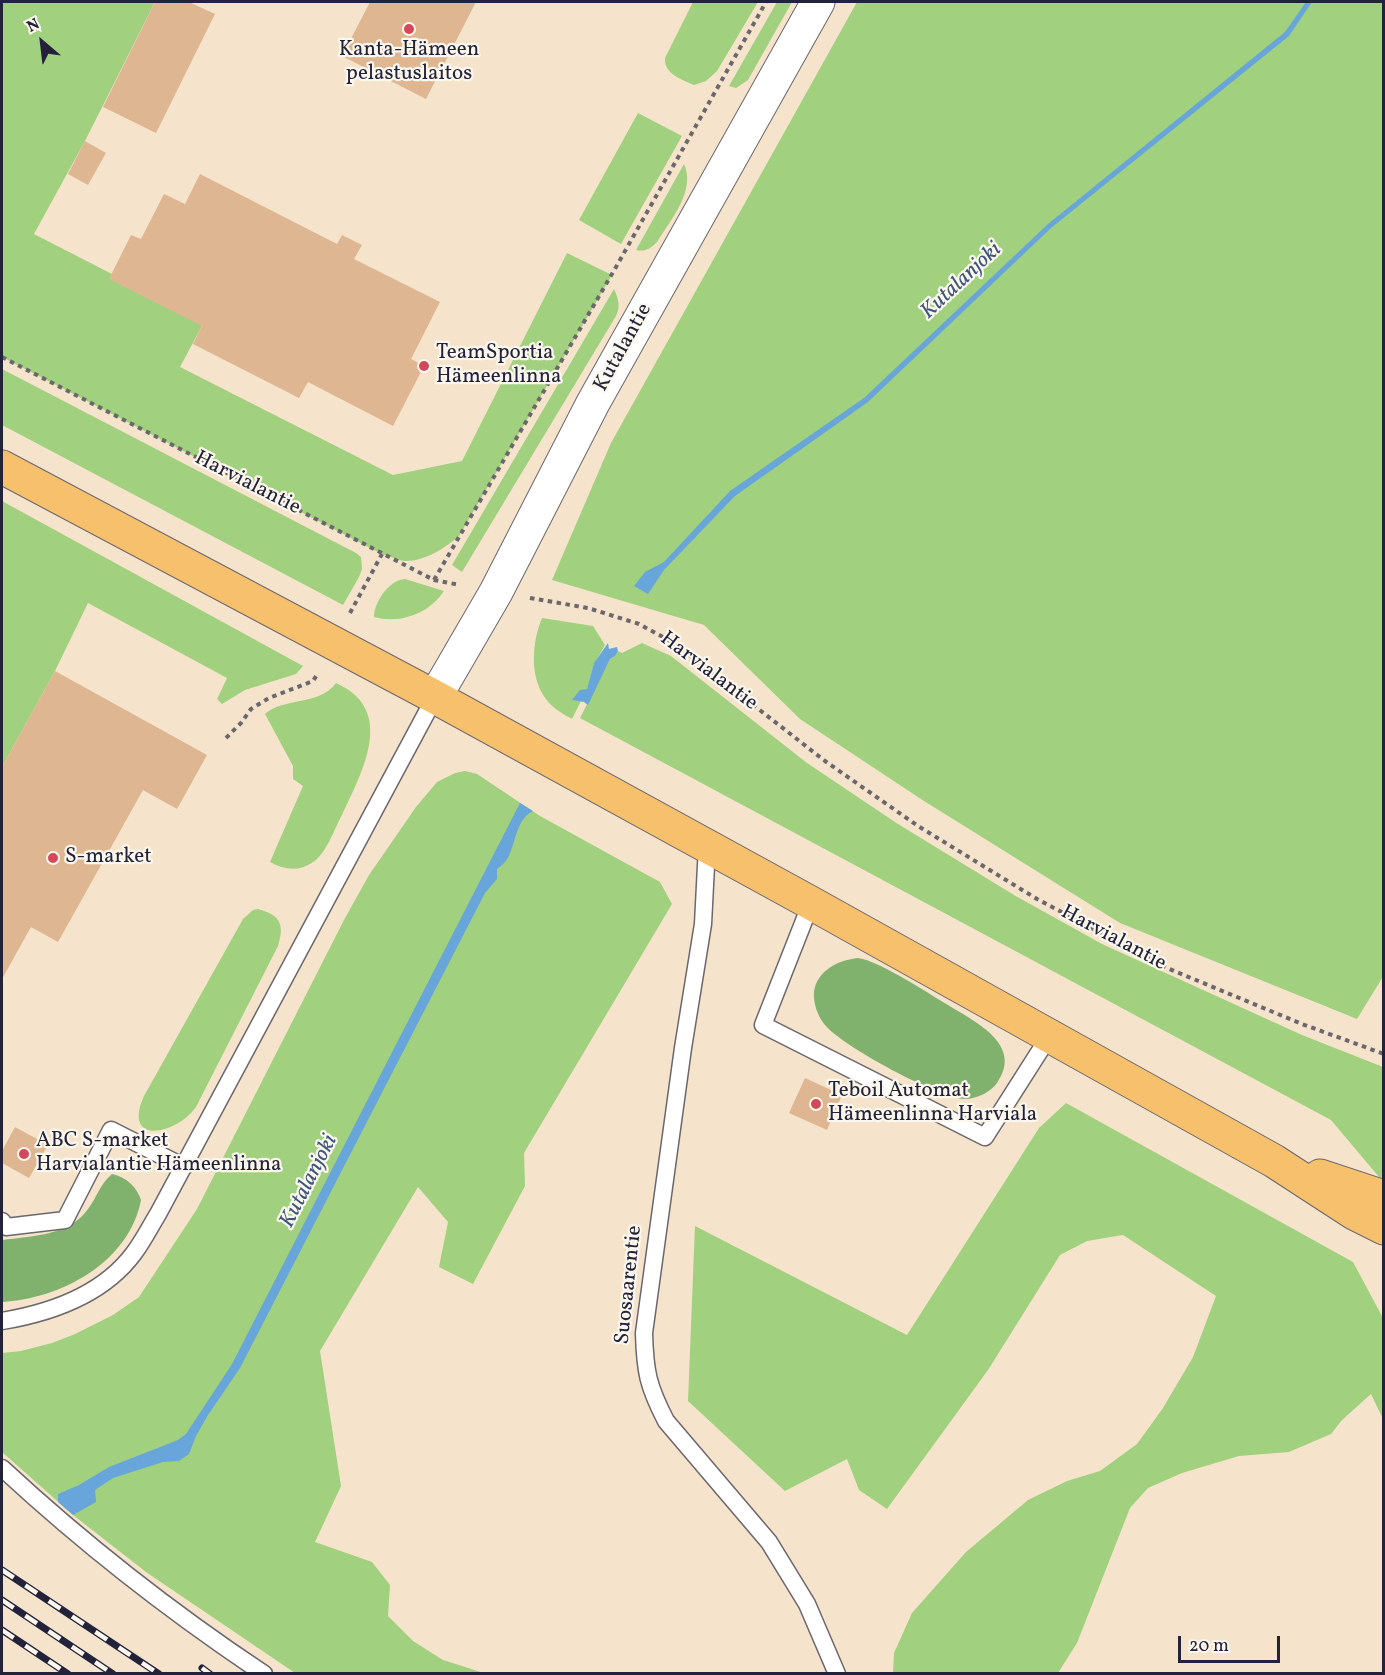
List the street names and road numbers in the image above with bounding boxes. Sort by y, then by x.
street label: Kutalantie [590,300,658,396]
street label: Harvialantie [190,446,304,522]
street label: Harvialantie [654,627,762,717]
street label: Harvialantie [1056,901,1170,977]
street label: Suosaarentie [611,1224,649,1346]

